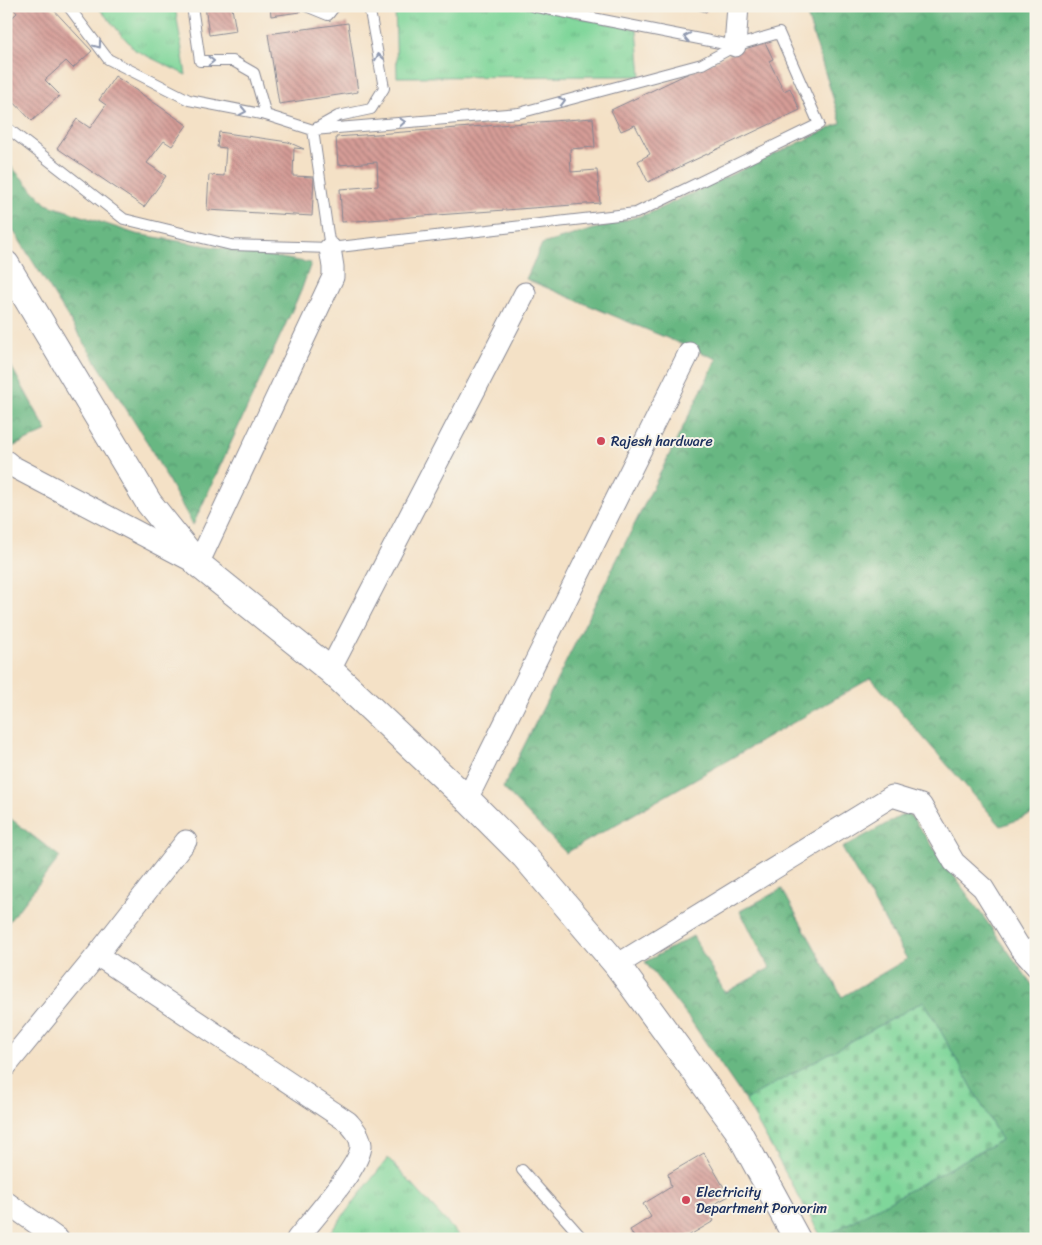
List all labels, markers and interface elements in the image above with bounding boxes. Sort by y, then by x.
one-way arrow [683,32,692,43]
one-way arrow [92,39,101,49]
one-way arrow [374,53,384,62]
one-way arrow [208,56,215,66]
one-way arrow [558,97,566,107]
one-way arrow [238,105,247,115]
one-way arrow [398,117,406,128]
place label: Rajesh hardware [611,429,713,454]
marker: Rajesh hardware [595,435,607,447]
place label: Electricity Department Porvorim [696,1180,827,1221]
marker: Electricity Department Porvorim [680,1194,692,1206]

